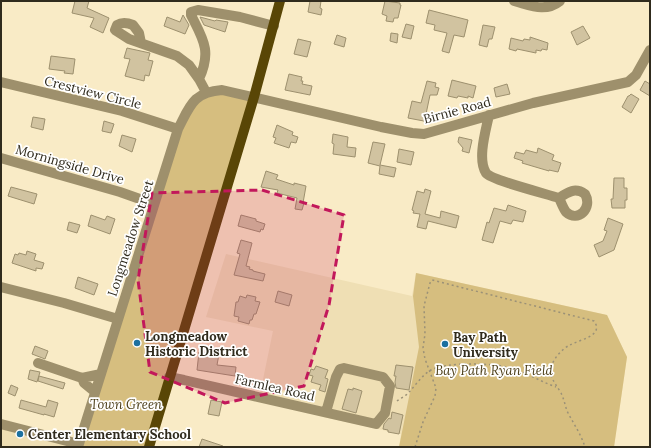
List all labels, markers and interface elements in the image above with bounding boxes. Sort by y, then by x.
street label: Crestview Circle [42,72,143,113]
street label: Birnie Road [421,93,493,128]
street label: Morningside Drive [14,141,126,188]
street label: Longmeadow Street [104,178,157,299]
place label: Longmeadow Historic District [145,328,248,360]
place label: Bay Path University [453,329,519,361]
marker: Longmeadow Historic District [132,338,142,348]
marker: Bay Path University [440,339,450,349]
park label: Bay Path Ryan Field [435,362,554,379]
street label: Farmlea Road [233,370,317,405]
park label: Town Green [90,396,162,413]
place label: Center Elementary School [28,426,191,443]
marker: Center Elementary School [15,429,25,439]

